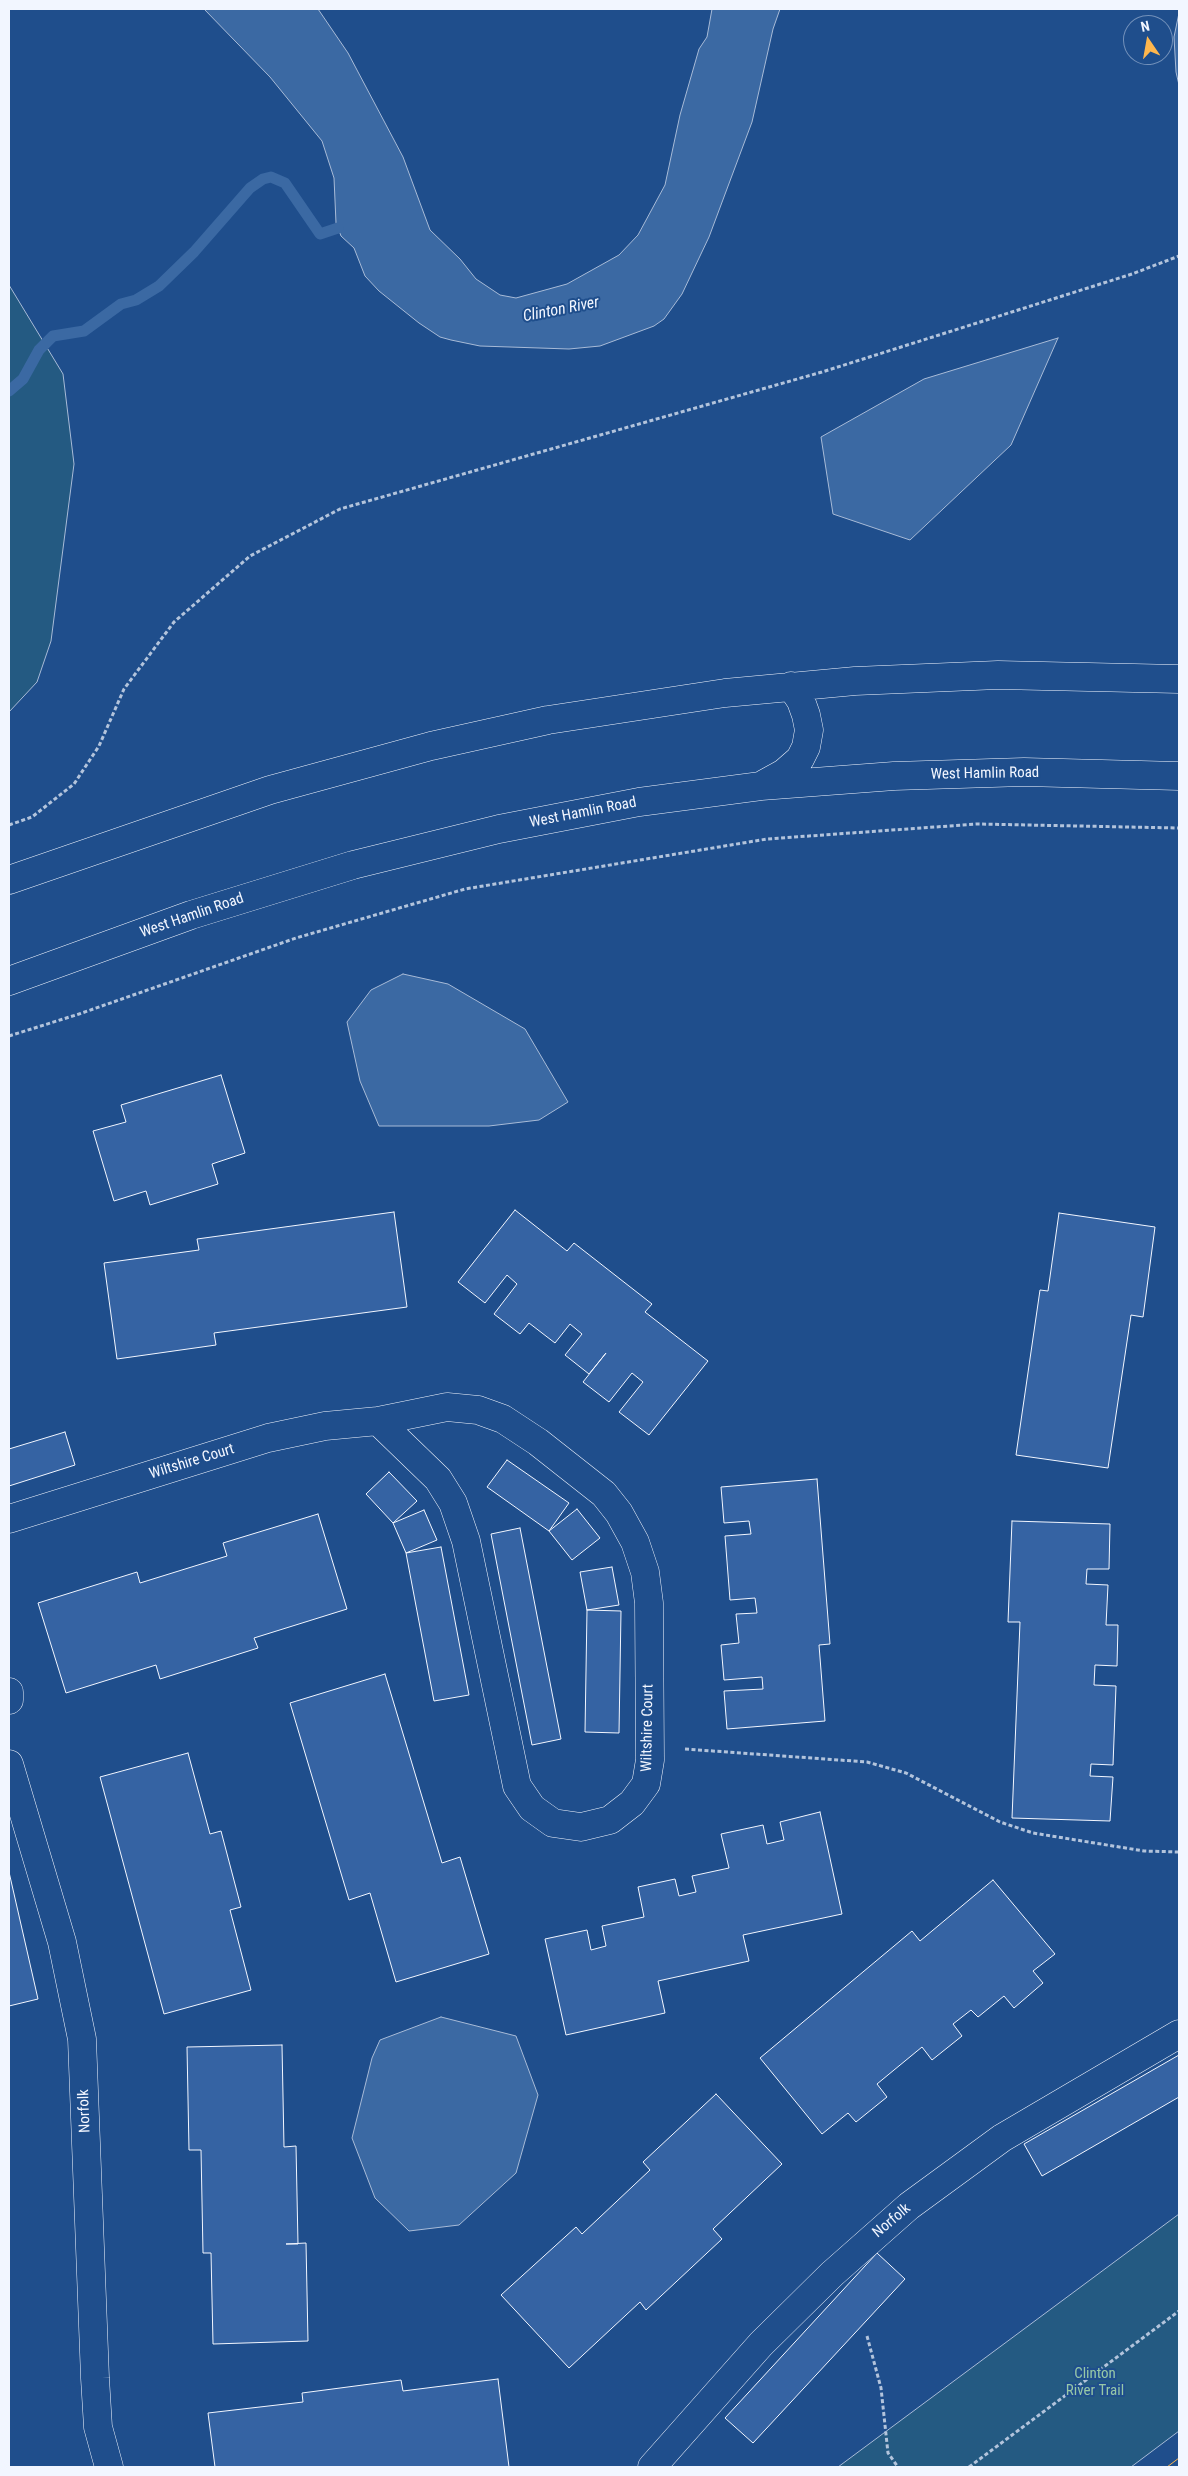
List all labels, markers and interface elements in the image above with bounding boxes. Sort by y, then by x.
north arrow [1123,15,1173,65]
text: N [1139,18,1151,35]
water label: Clinton River [521,293,601,327]
street label: West Hamlin Road [931,764,1039,784]
street label: West Hamlin Road [528,794,638,832]
street label: West Hamlin Road [138,890,246,942]
street label: Wiltshire Court [147,1441,237,1483]
street label: Wiltshire Court [638,1684,658,1772]
street label: Norfolk [75,2089,95,2133]
street label: Norfolk [869,2200,915,2242]
park label: Clinton River Trail [1066,2365,1124,2400]

